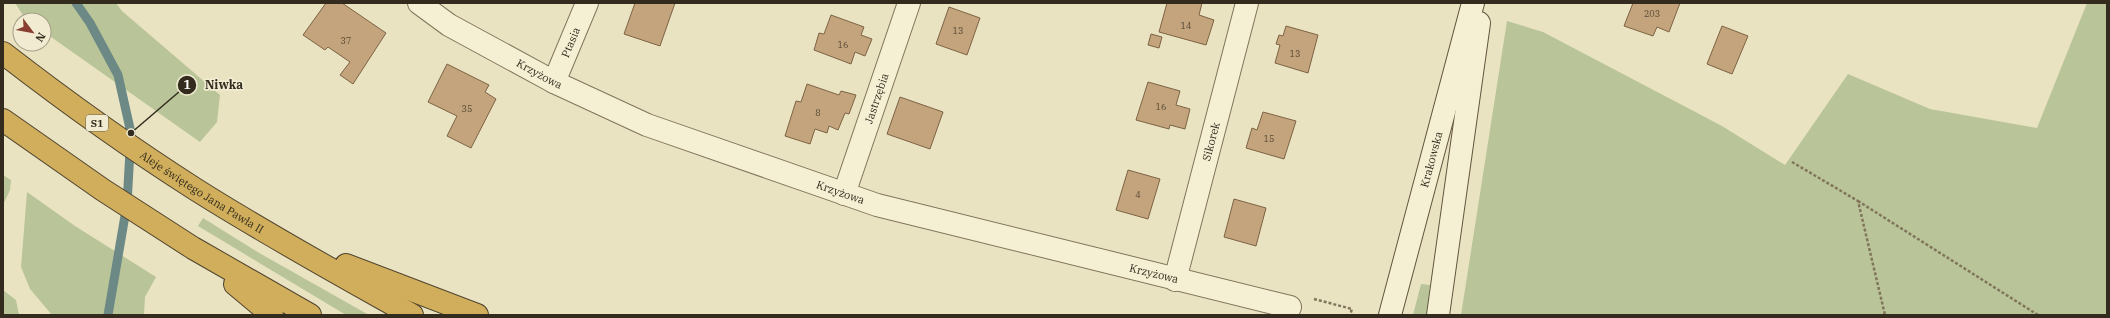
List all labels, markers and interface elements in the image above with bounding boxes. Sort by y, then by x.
house number: 203 [1644,8,1660,19]
north arrow [12,12,52,52]
house number: 14 [1181,20,1191,31]
street label: Ptasia [558,25,583,60]
house number: 13 [953,25,963,36]
text: N [32,30,49,45]
house number: 37 [341,35,351,46]
house number: 16 [838,39,848,50]
house number: 13 [1290,48,1300,59]
street label: Krzyżowa [514,56,565,92]
street label: Jastrzębia [861,71,892,125]
callout: Niwka [177,73,251,97]
text: 1 [183,77,191,92]
text: Niwka [205,77,243,92]
house number: 16 [1156,101,1166,112]
house number: 35 [462,103,472,114]
house number: 8 [815,107,821,118]
road number: S1 [86,115,108,131]
street label: Sikorek [1199,120,1223,163]
street label: Krakowska [1417,130,1446,189]
house number: 15 [1264,133,1274,144]
street label: Aleje świętego Jana Pawła II [137,148,267,236]
street label: Krzyżowa [815,177,866,207]
house number: 4 [1135,189,1141,200]
street label: Krzyżowa [1128,261,1180,286]

